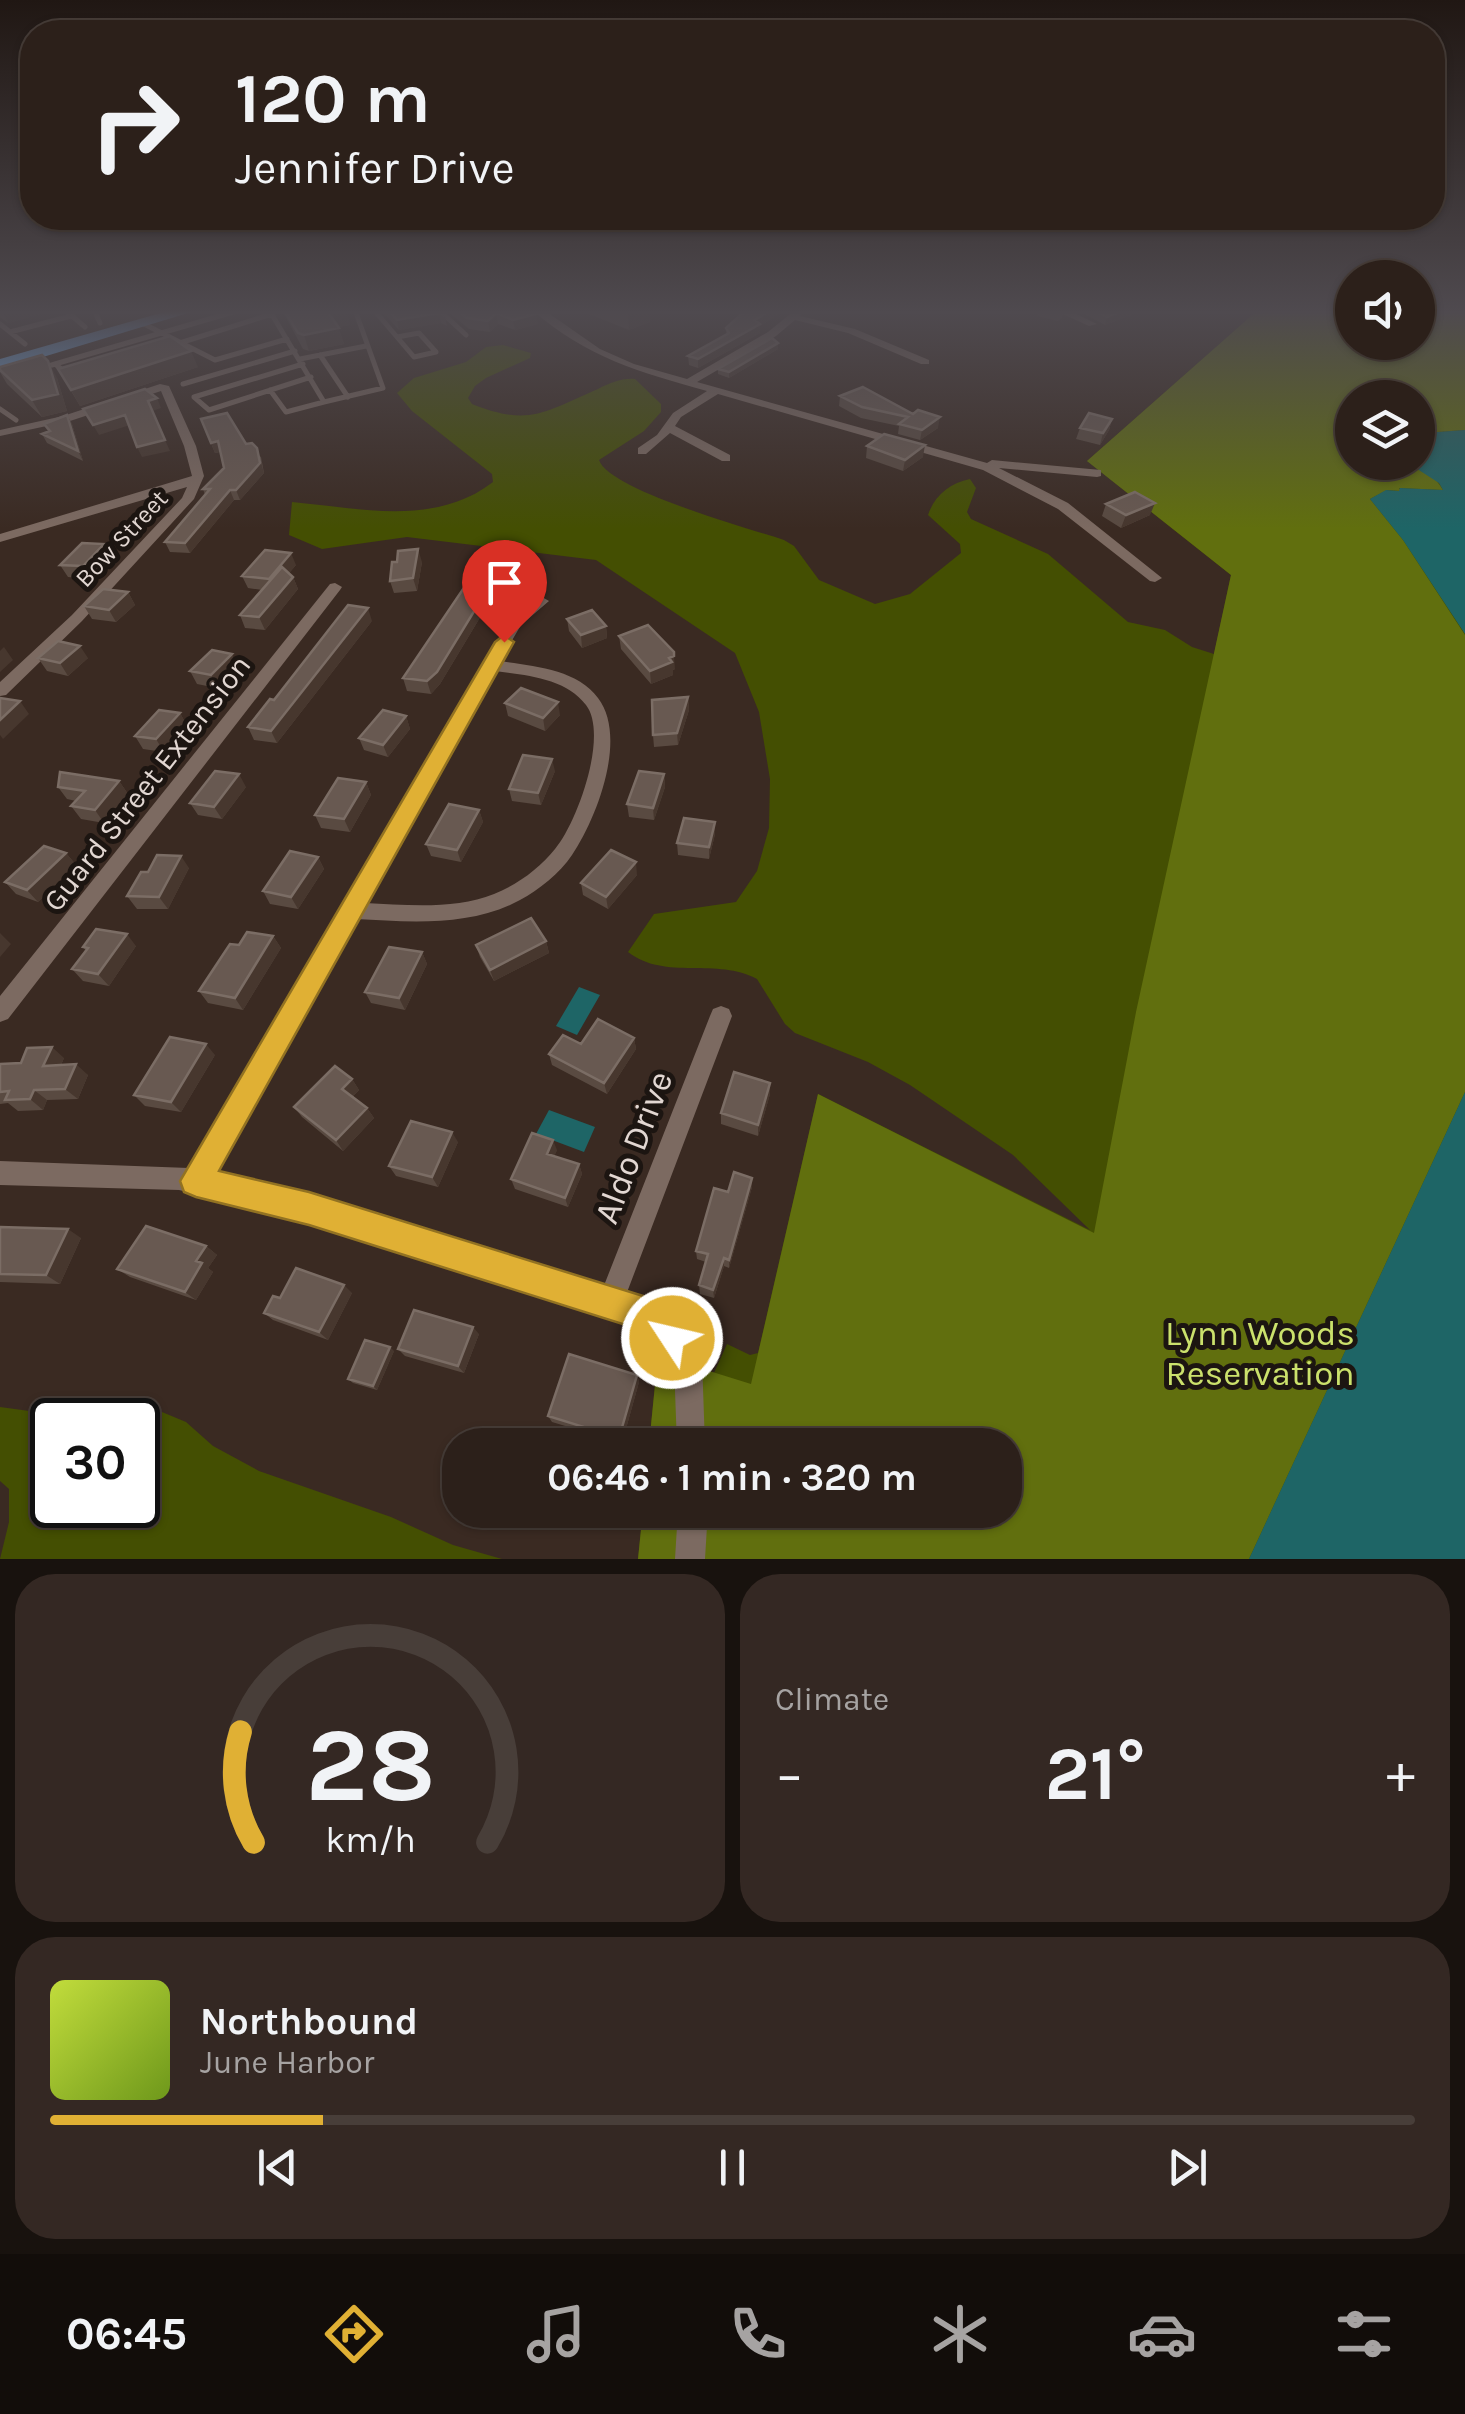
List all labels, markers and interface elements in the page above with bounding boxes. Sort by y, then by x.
text: 120 m [235,58,431,140]
icon: right [70,60,200,190]
text: Jennifer Drive [235,142,515,194]
map controls [1335,260,1435,480]
button: sound [1335,260,1435,360]
button: layers [1335,380,1435,480]
street label: Bow Street [69,484,174,593]
pin [462,540,547,643]
icon: arrive [477,555,532,610]
street label: Guard Street Extension [36,648,258,918]
street label: Aldo Drive [586,1065,681,1229]
position arrow [620,1286,724,1390]
park label: Lynn Woods Reservation [1165,1313,1355,1394]
speed limit sign: 30 [30,1398,160,1528]
text: 06:46 · 1 min · 320 m [547,1455,917,1500]
text: Climate [775,1681,889,1718]
text: 28 [305,1705,435,1826]
text: 21° [1044,1730,1146,1818]
text: − [775,1742,804,1806]
text: + [1386,1742,1415,1806]
text: km/h [325,1819,415,1861]
text: Northbound [200,1999,418,2044]
text: June Harbor [200,2044,374,2081]
icon: previous [250,2140,305,2195]
icon: pause [705,2140,760,2195]
icon: next [1160,2140,1215,2195]
icon: directions [319,2299,389,2369]
icon: music [521,2299,591,2369]
icon: phone [723,2299,793,2369]
icon: climate [925,2299,995,2369]
icon: car [1127,2299,1197,2369]
icon: filters [1329,2299,1399,2369]
text: 06:45 [66,2308,187,2360]

